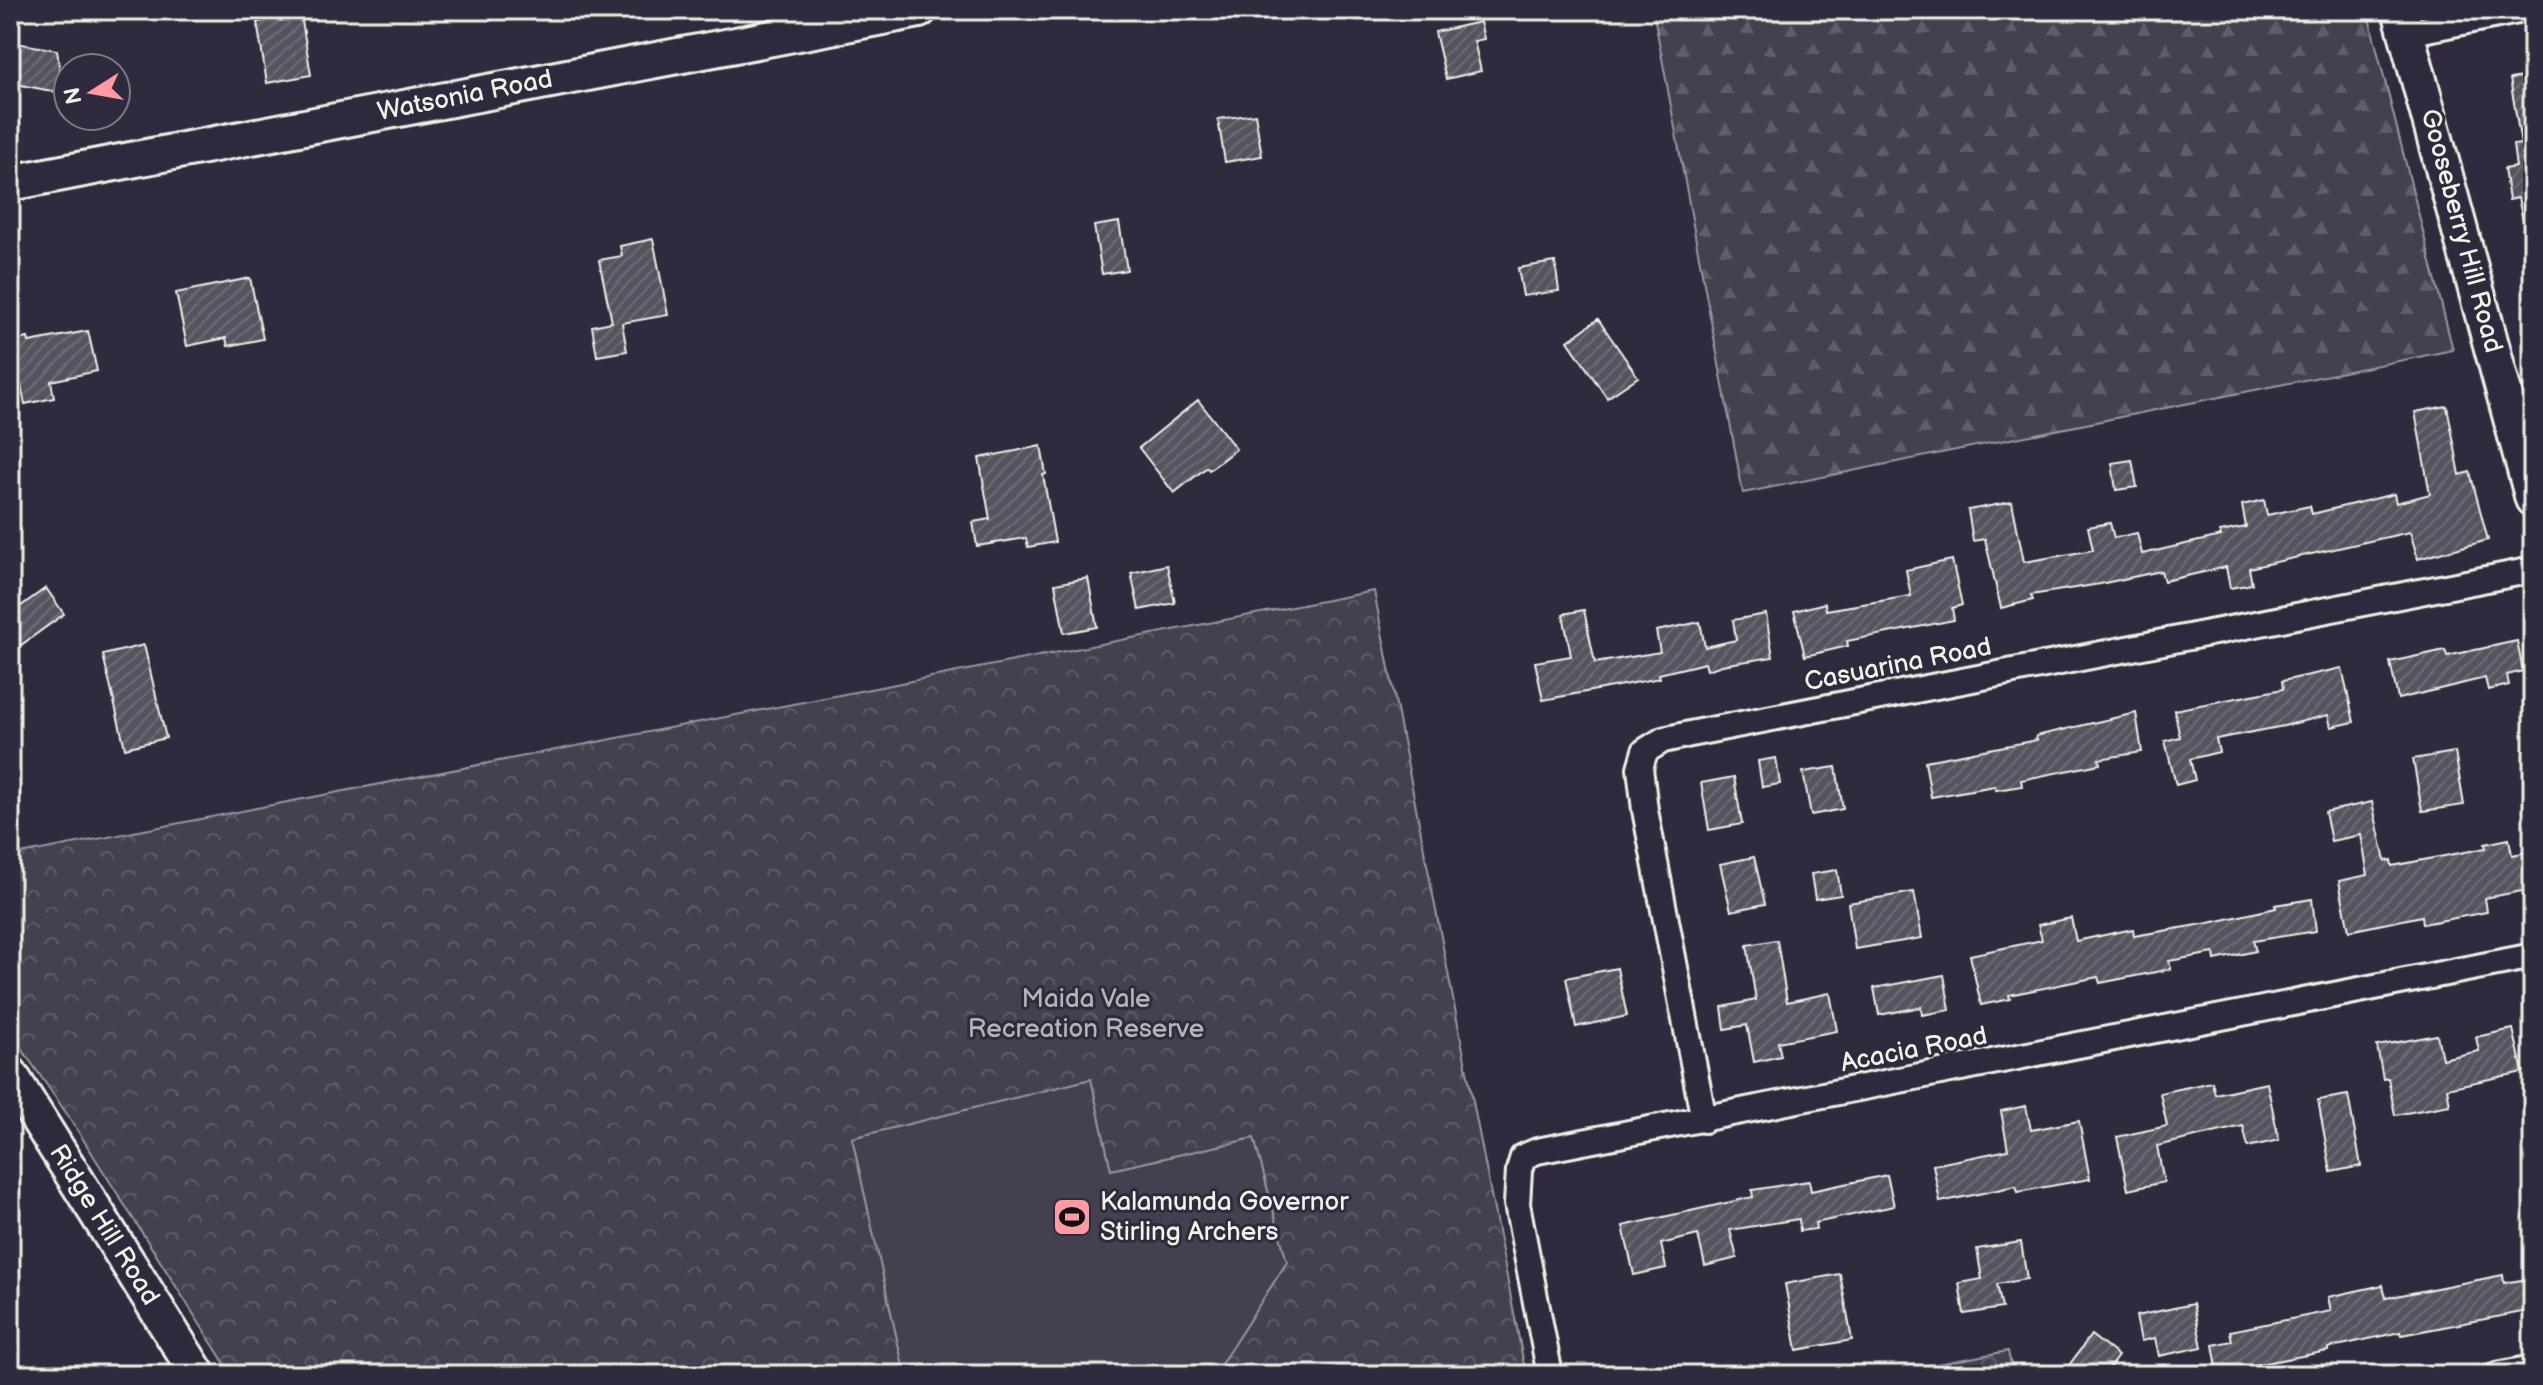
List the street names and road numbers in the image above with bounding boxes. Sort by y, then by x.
street label: Watsonia Road [375,64,555,128]
street label: Gooseberry Hill Road [2414,106,2508,356]
street label: Casuarina Road [1802,632,1994,698]
street label: Acacia Road [1838,1021,1990,1079]
street label: Ridge Hill Road [42,1139,166,1311]

